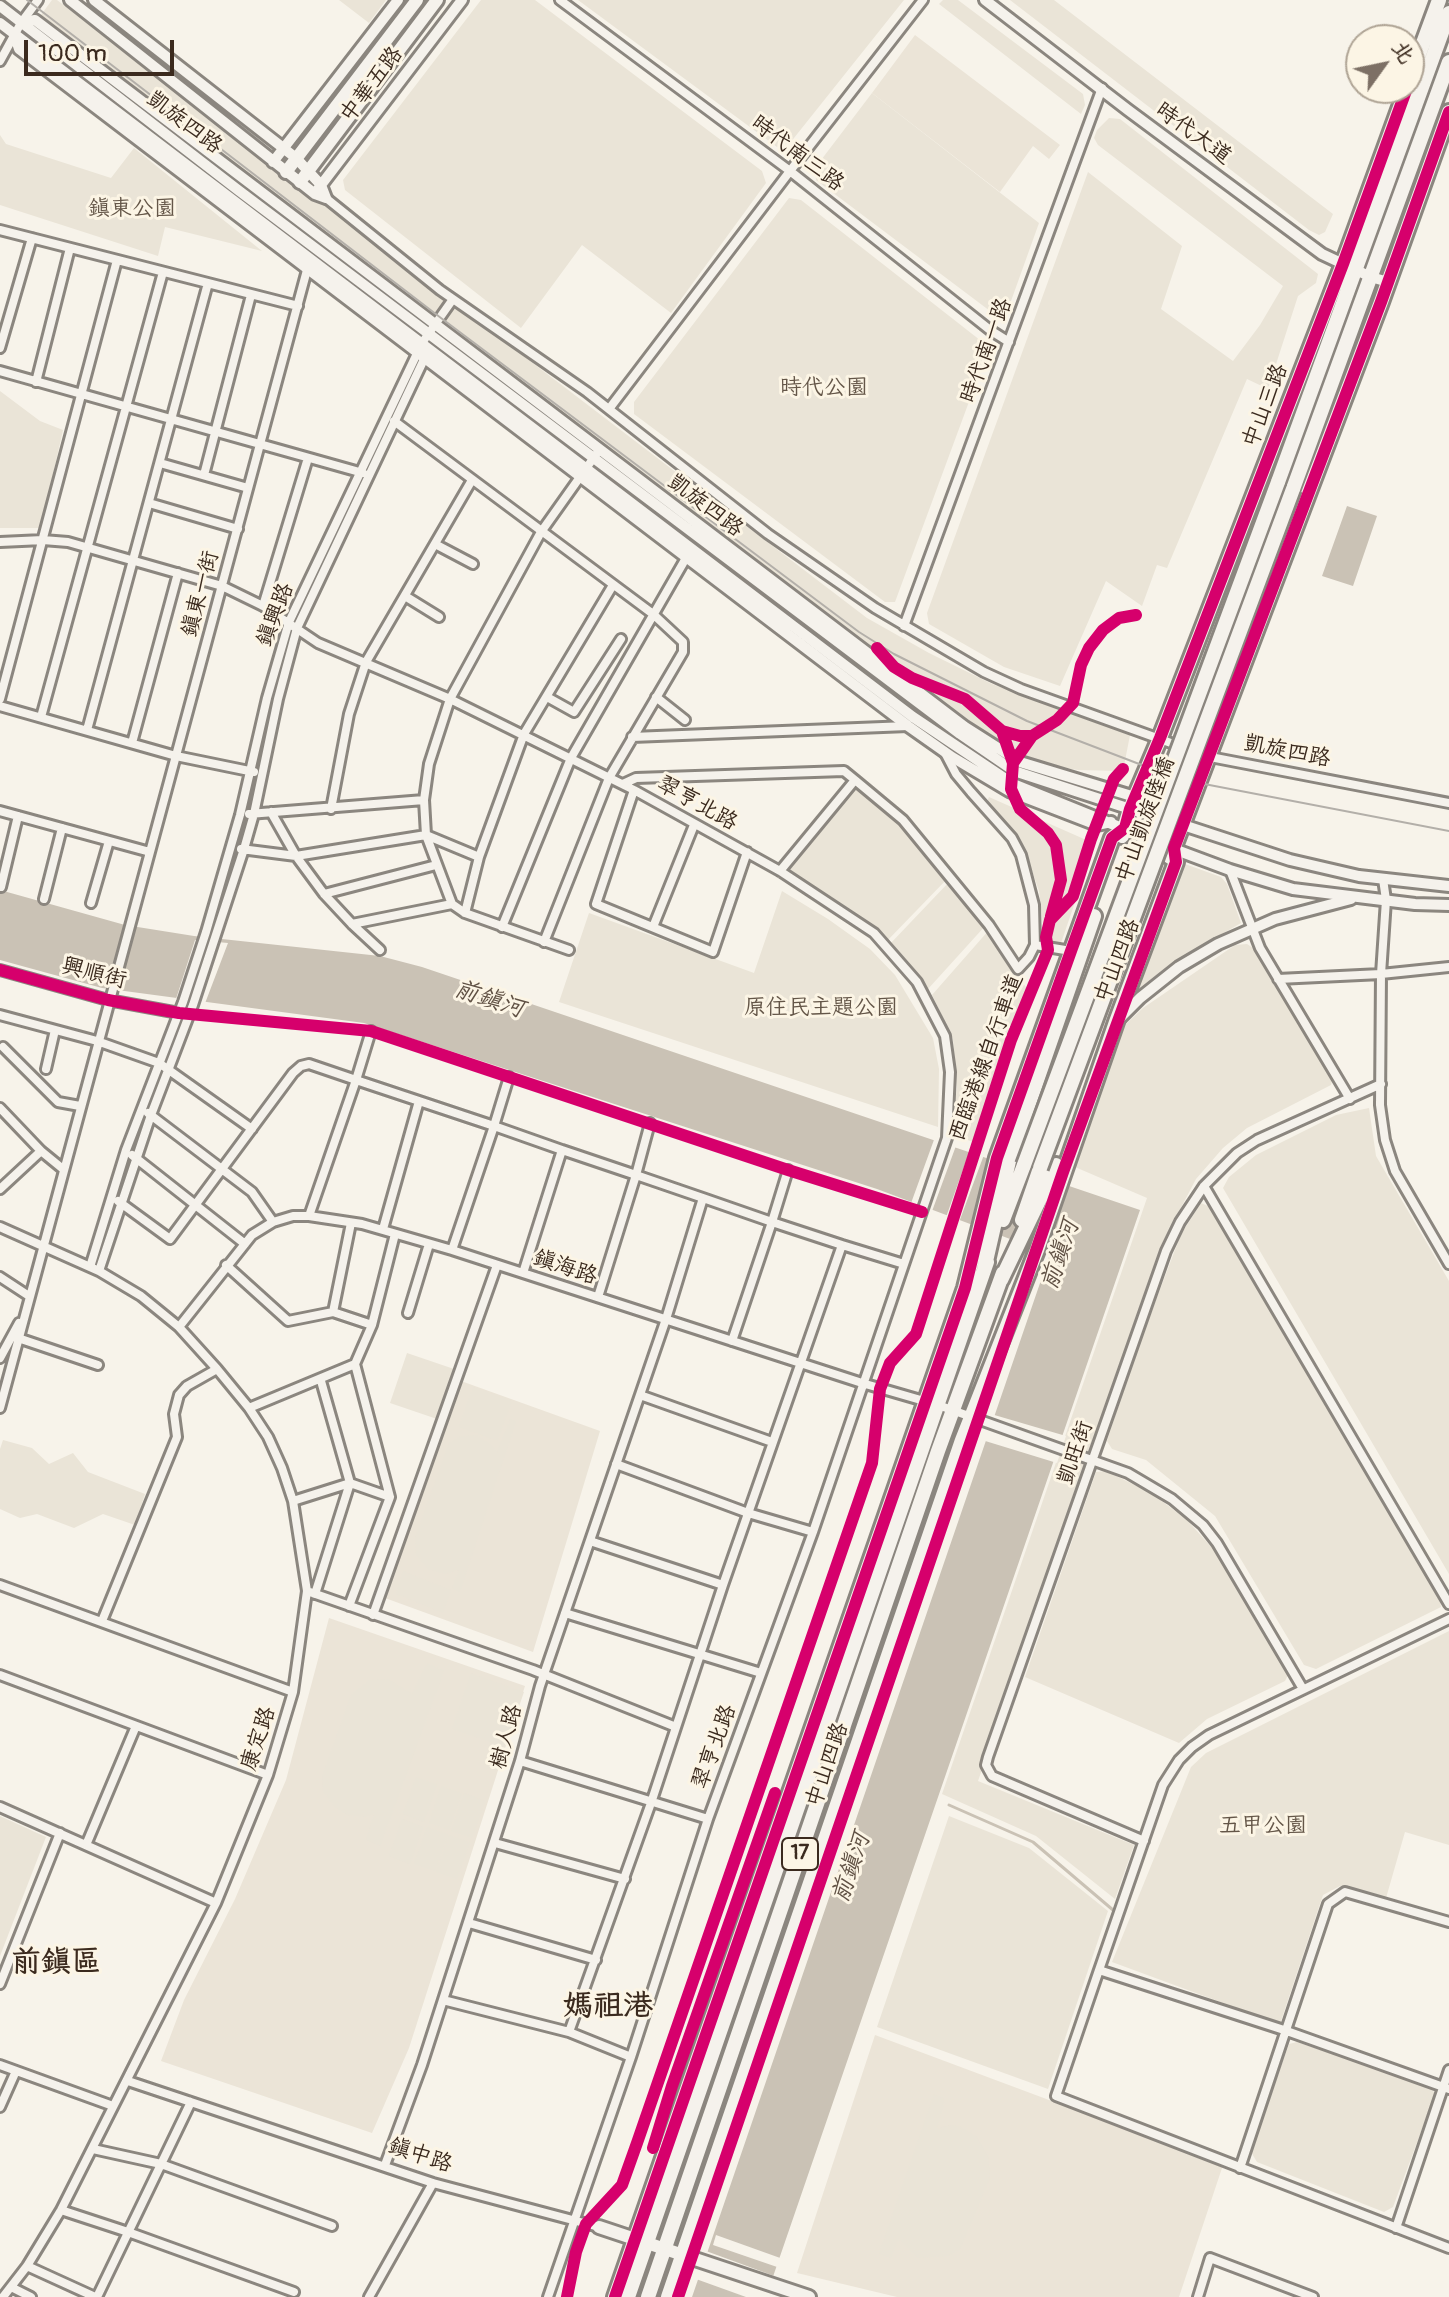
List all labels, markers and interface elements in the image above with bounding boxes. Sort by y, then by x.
scale bar [28,24,178,74]
north arrow [1345,24,1425,104]
text: 北 [1386,35,1421,69]
text: 100 m [38,39,107,68]
street label: 中華五路 [335,42,409,128]
street label: 凱旋四路 [141,86,227,160]
street label: 時代大道 [1150,97,1236,171]
street label: 時代南三路 [745,110,849,198]
park label: 鎮東公園 [88,196,176,222]
street label: 時代南一路 [956,295,1018,407]
street label: 中山三路 [1238,360,1294,452]
park label: 時代公園 [780,375,868,401]
street label: 凱旋四路 [662,469,748,543]
street label: 鎮東一街 [177,548,225,640]
street label: 鎮興路 [252,579,300,651]
street label: 凱旋四路 [1241,731,1333,773]
street label: 中山凱旋陸橋 [1111,753,1181,887]
street label: 翠亨北路 [652,771,742,837]
street label: 中山四路 [1090,915,1146,1007]
street label: 興順街 [59,953,129,995]
street label: 西臨港線自行車道 [944,971,1030,1145]
water label: 前鎮河 [450,975,528,1025]
park label: 原住民主題公園 [744,995,898,1021]
water label: 前鎮河 [1036,1216,1086,1294]
street label: 鎮海路 [530,1245,600,1291]
street label: 凱旺街 [1053,1418,1099,1488]
street label: 翠亨北路 [688,1701,742,1793]
street label: 樹人路 [486,1702,528,1772]
street label: 康定路 [236,1704,282,1774]
street label: 中山四路 [801,1719,855,1811]
park label: 五甲公園 [1219,1813,1307,1839]
water label: 前鎮河 [827,1829,877,1907]
road number: 17 [782,1838,818,1870]
district label: 前鎮區 [11,1945,101,1981]
district label: 媽祖港 [563,1989,653,2025]
street label: 鎮中路 [385,2133,455,2179]

